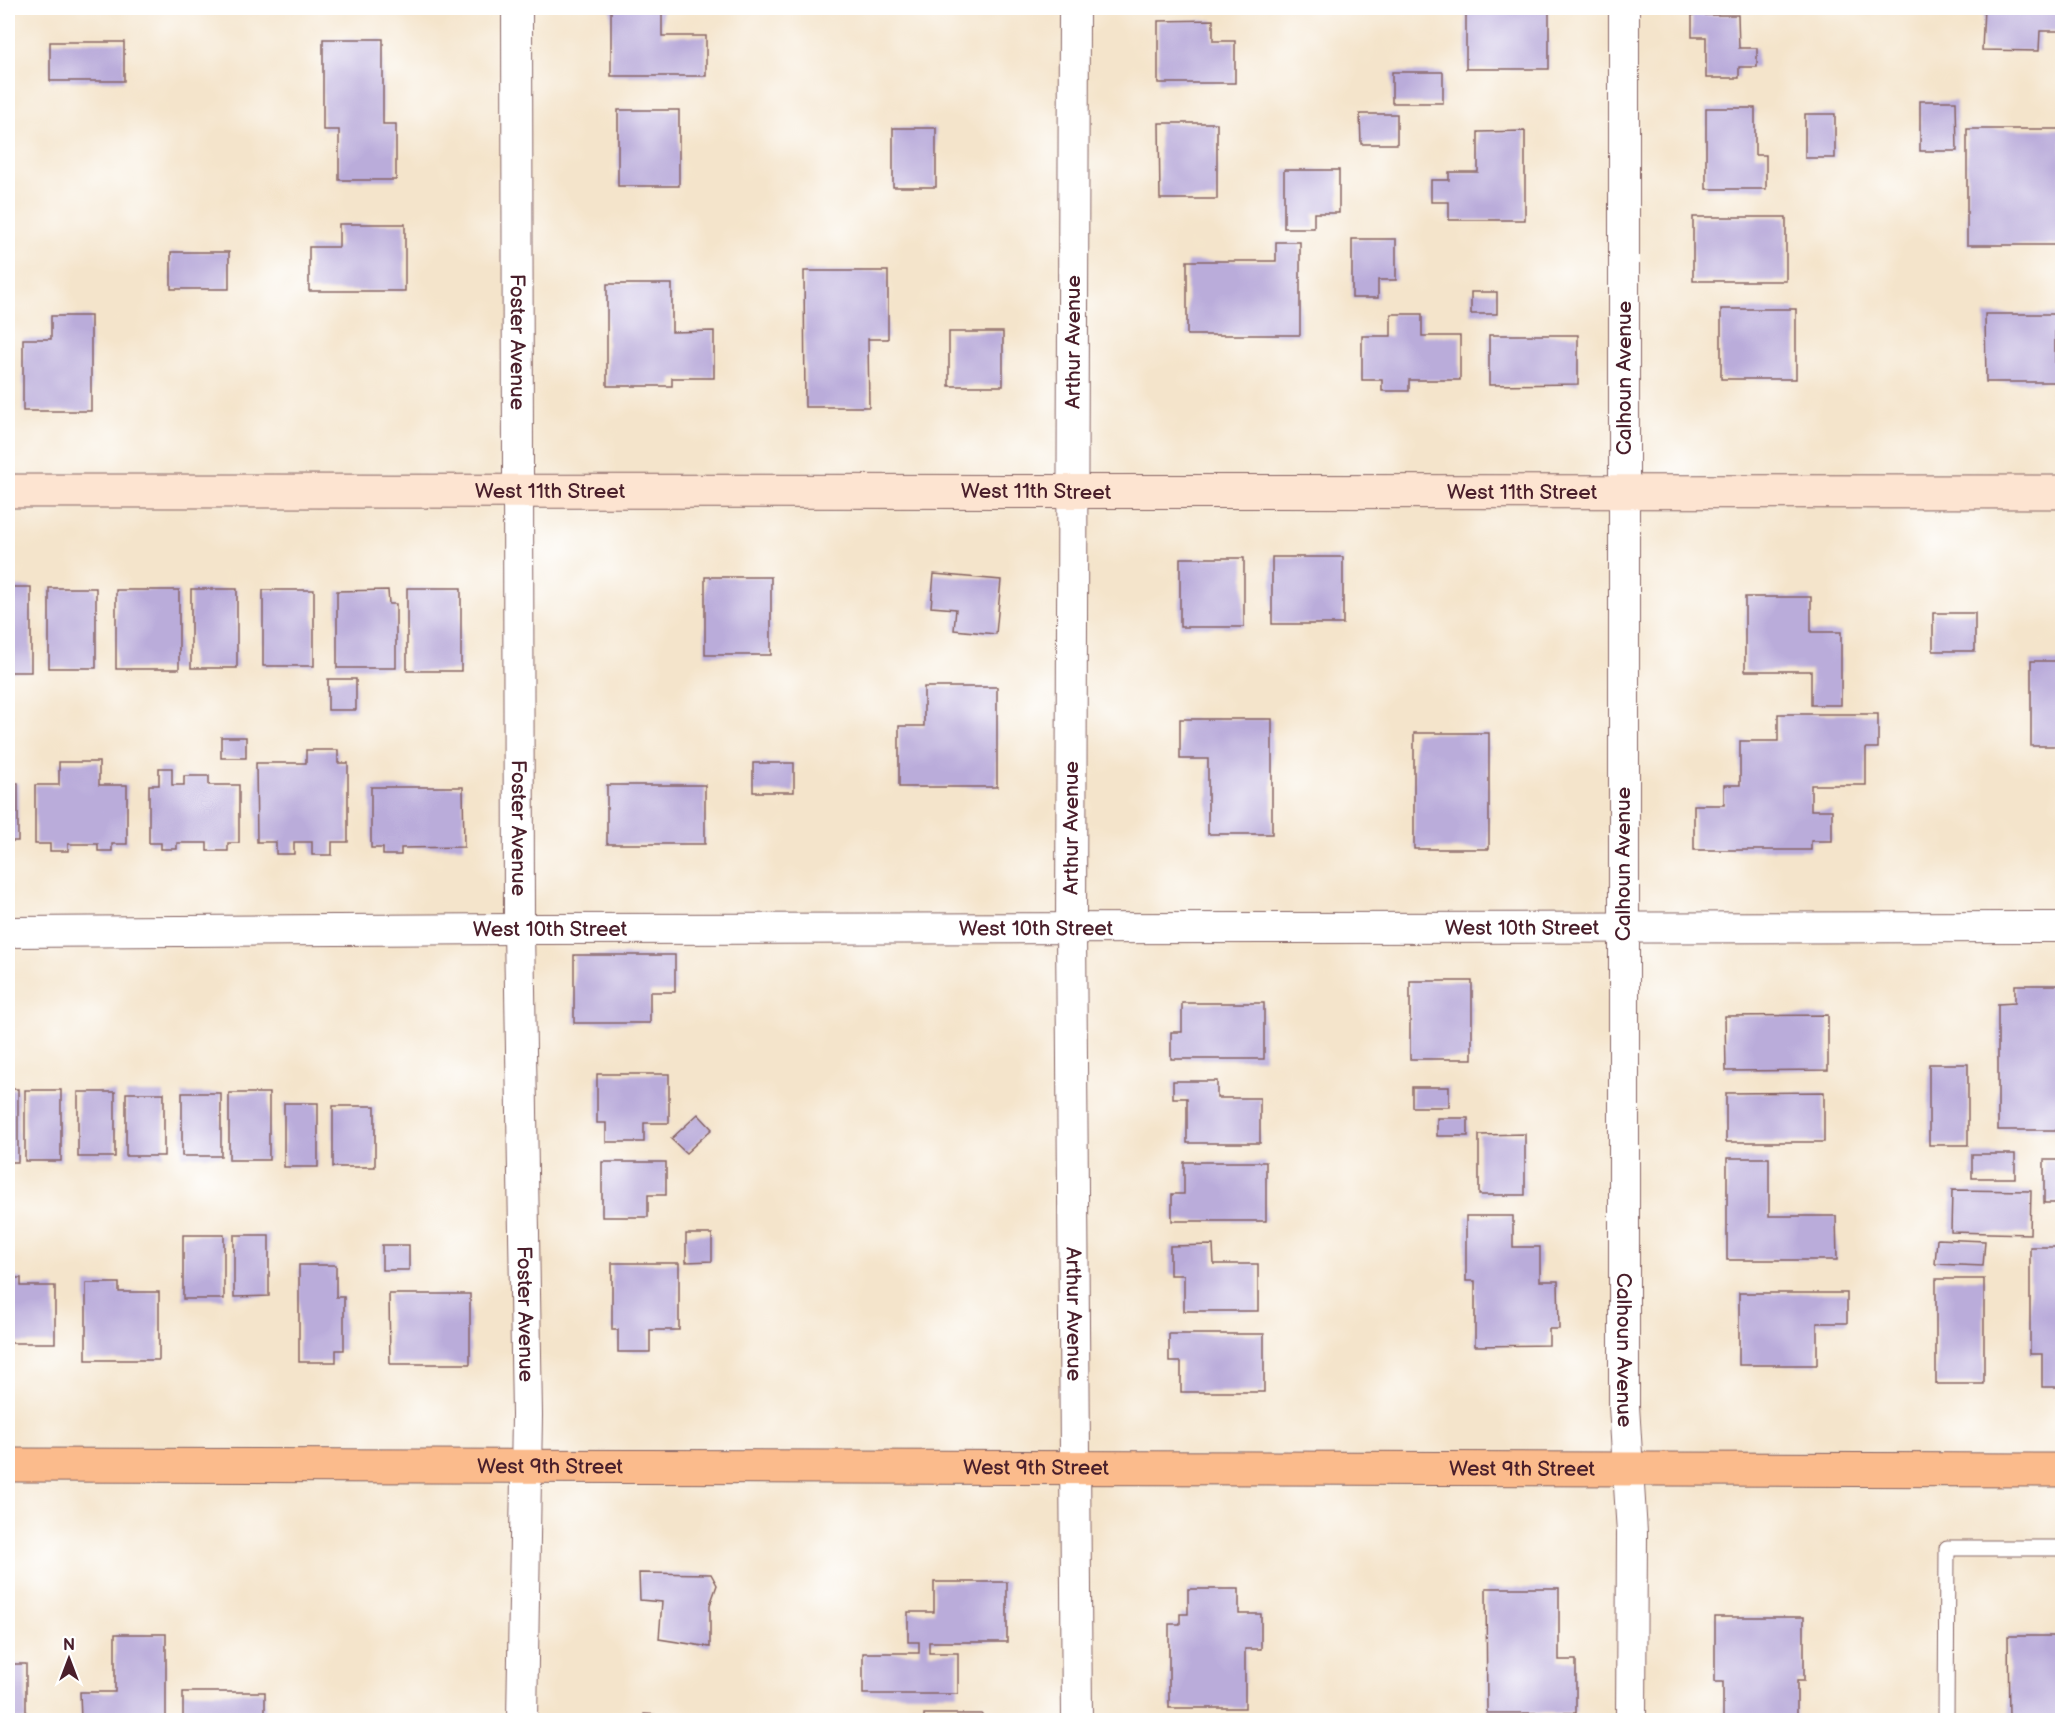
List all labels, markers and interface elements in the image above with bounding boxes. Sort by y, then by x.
street label: Foster Avenue [505,274,530,410]
street label: Arthur Avenue [1061,275,1086,409]
street label: Calhoun Avenue [1612,301,1637,455]
street label: West 11th Street [475,479,626,504]
street label: West 11th Street [961,479,1112,505]
street label: West 11th Street [1447,480,1598,505]
street label: Foster Avenue [506,760,531,896]
street label: Arthur Avenue [1059,761,1084,895]
street label: Calhoun Avenue [1611,787,1636,941]
street label: West 10th Street [959,916,1114,941]
street label: West 10th Street [1445,916,1600,941]
street label: West 10th Street [473,917,628,942]
street label: Foster Avenue [511,1246,538,1382]
street label: Arthur Avenue [1060,1247,1086,1381]
street label: Calhoun Avenue [1611,1273,1637,1428]
street label: West 9th Street [477,1454,624,1479]
street label: West 9th Street [963,1455,1110,1481]
street label: West 9th Street [1449,1457,1596,1482]
north arrow [39,1629,99,1689]
text: N [63,1636,75,1655]

